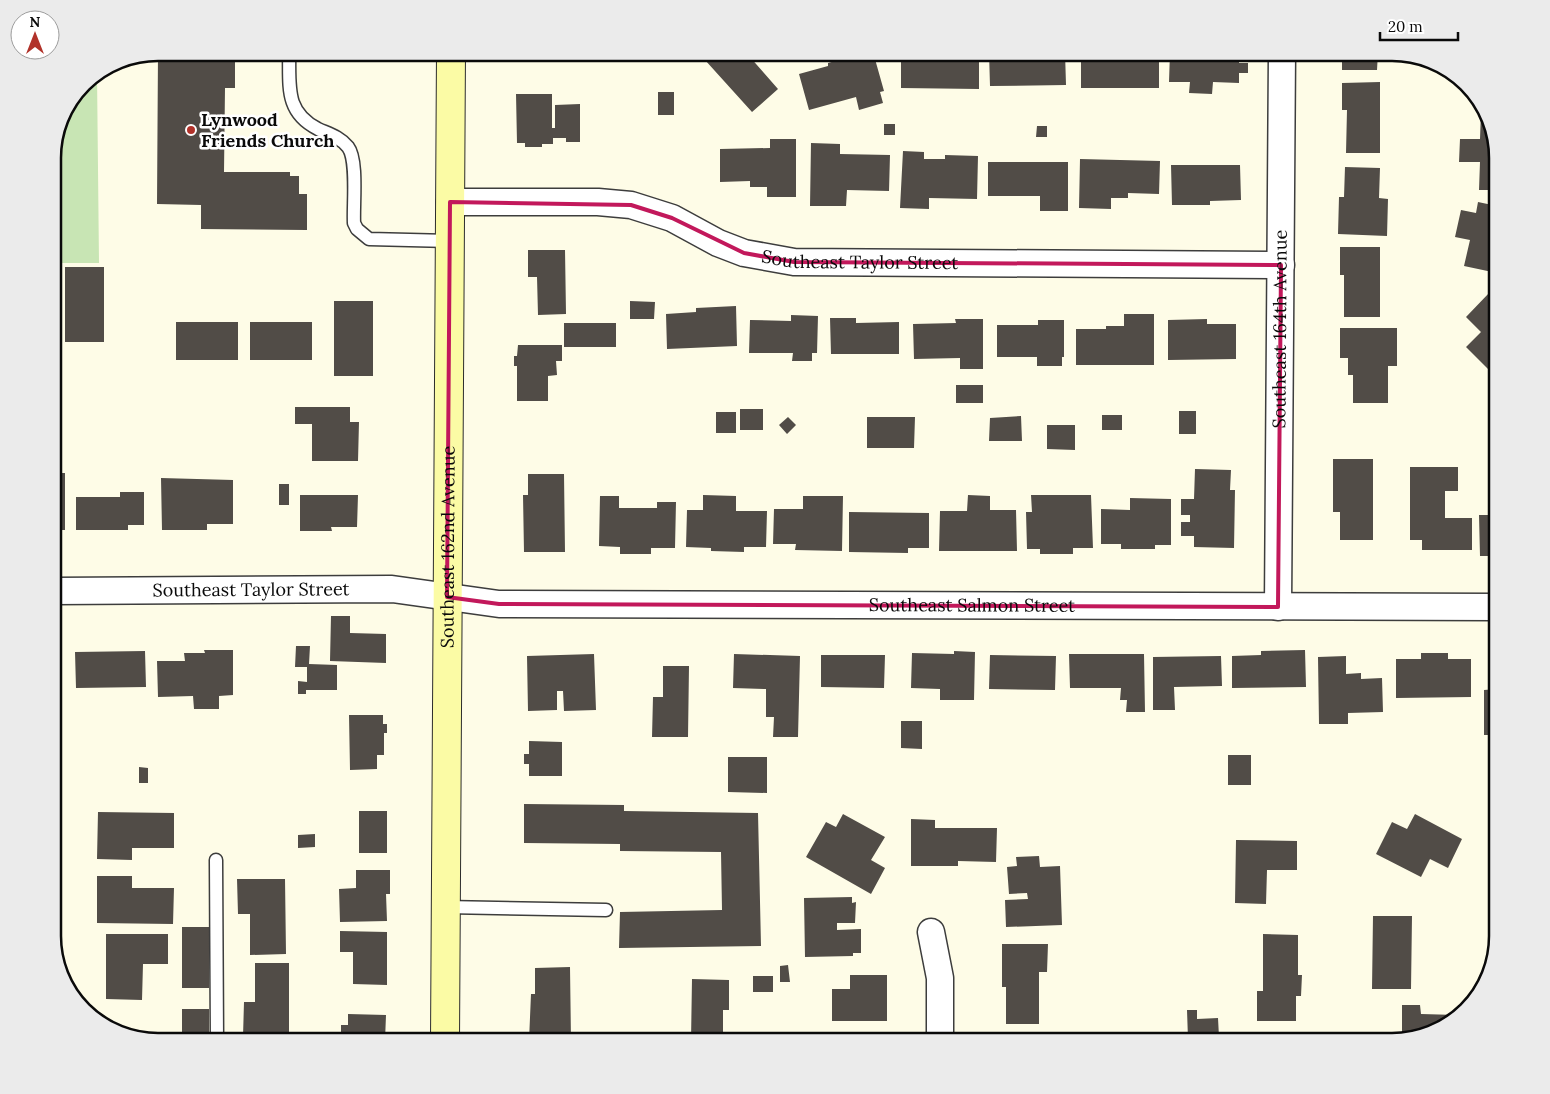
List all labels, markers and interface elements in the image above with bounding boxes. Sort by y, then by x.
north arrow [10,10,60,60]
scale bar [1380,10,1458,42]
text: N [30,13,41,31]
text: 20 m [1388,17,1423,36]
place label: Lynwood Friends Church [201,108,335,152]
marker: Lynwood Friends Church [185,124,197,136]
street label: Southeast 164th Avenue [1267,229,1292,428]
street label: Southeast Taylor Street [760,244,958,274]
street label: Southeast 162nd Avenue [435,445,460,648]
street label: Southeast Taylor Street [152,577,350,601]
street label: Southeast Salmon Street [869,593,1075,617]

